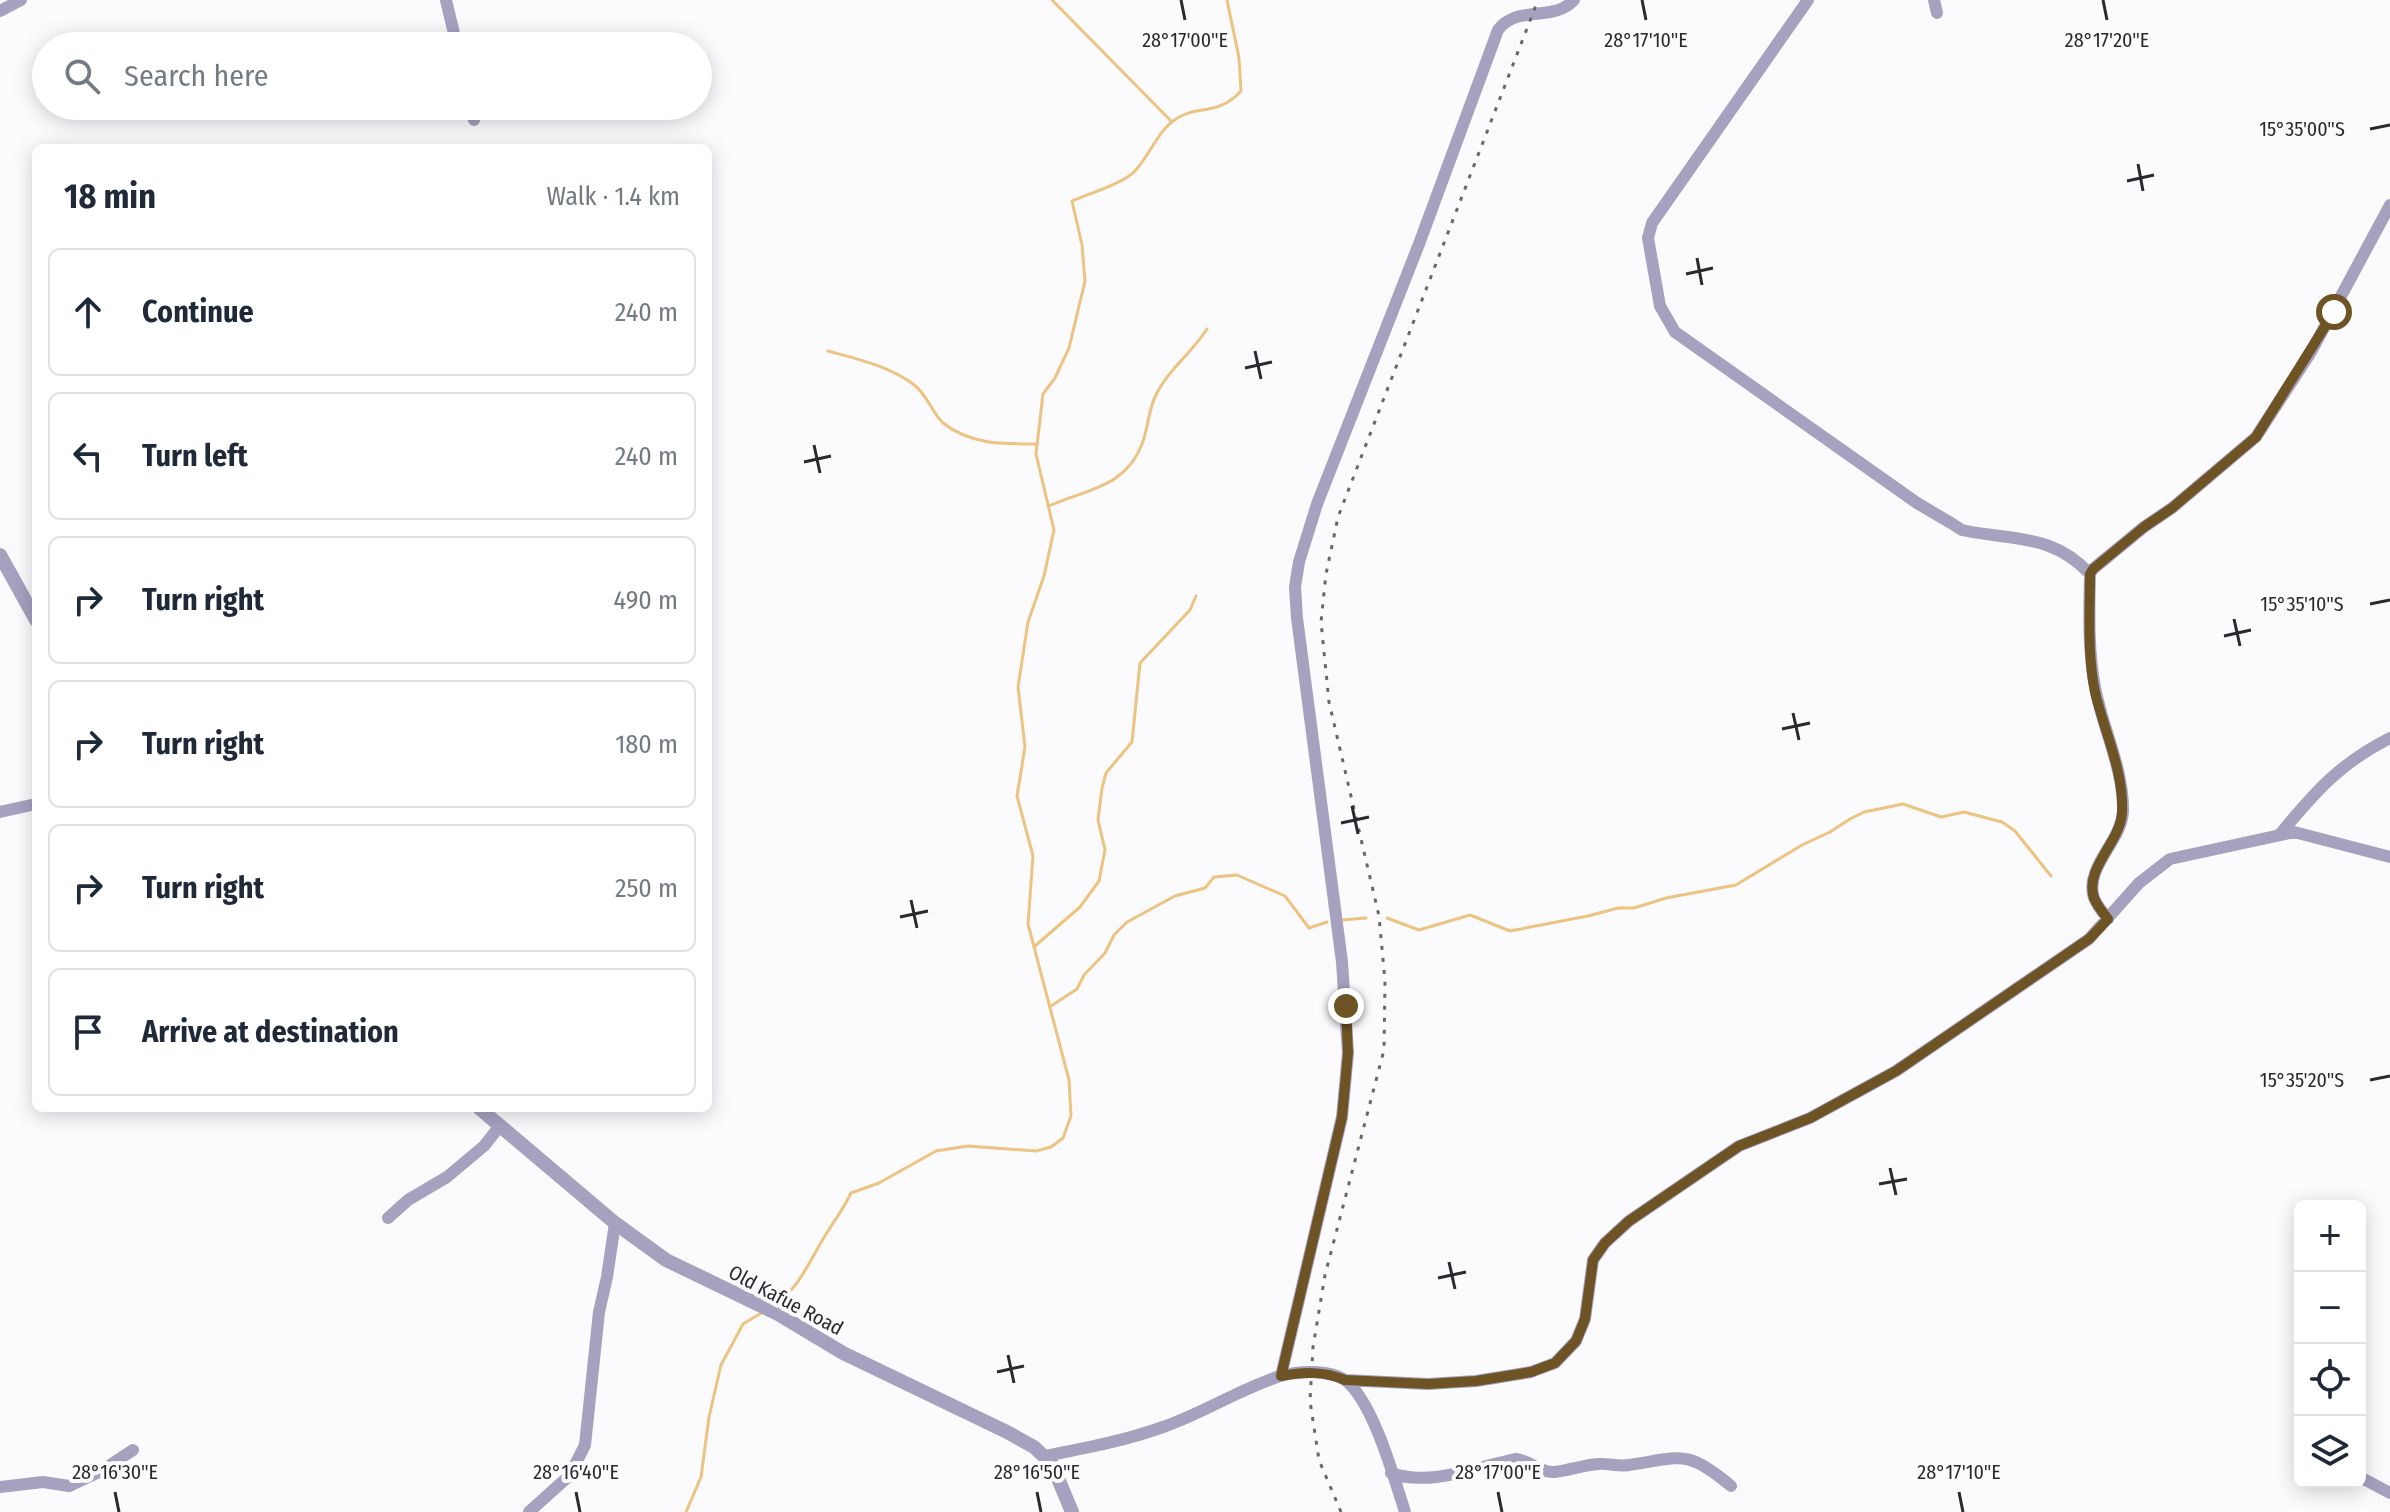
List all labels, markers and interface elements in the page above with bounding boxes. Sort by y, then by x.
text: 28°17'00"E [1142,28,1228,52]
text: 28°17'10"E [1604,28,1688,52]
text: 28°17'20"E [2065,28,2149,52]
search box [32,32,712,120]
icon: search [60,54,104,98]
text: Search here [124,58,269,94]
text: 15°35'00"S [2259,117,2345,141]
text: 18 min [64,176,156,217]
text: Walk · 1.4 km [547,181,680,212]
icon: ahead [66,290,110,334]
text: Continue [142,294,254,330]
route start [2316,294,2352,330]
text: 240 m [615,297,678,328]
icon: left [66,434,110,478]
text: Turn left [142,438,248,474]
text: 240 m [615,441,678,472]
icon: right [66,578,110,622]
text: Turn right [142,582,264,618]
text: 490 m [614,585,678,616]
text: 15°35'10"S [2260,592,2344,616]
icon: right [66,722,110,766]
text: Turn right [142,726,264,762]
text: 180 m [615,729,678,760]
icon: right [66,866,110,910]
text: Turn right [142,870,264,906]
text: 250 m [615,873,678,904]
route end [1328,988,1364,1024]
icon: arrive [66,1010,110,1054]
text: Arrive at destination [142,1014,399,1050]
text: 15°35'20"S [2260,1068,2344,1092]
map controls [2294,1200,2366,1488]
button: + [2294,1200,2366,1272]
street label: Old Kafue Road [725,1260,847,1340]
button: − [2294,1272,2366,1344]
button: locate [2294,1344,2366,1416]
button: layers [2294,1416,2366,1488]
text: 28°16'30"E [72,1460,158,1484]
text: 28°16'40"E [533,1460,619,1484]
text: 28°16'50"E [994,1460,1080,1484]
text: 28°17'00"E [1455,1460,1541,1484]
text: 28°17'10"E [1917,1460,2001,1484]

